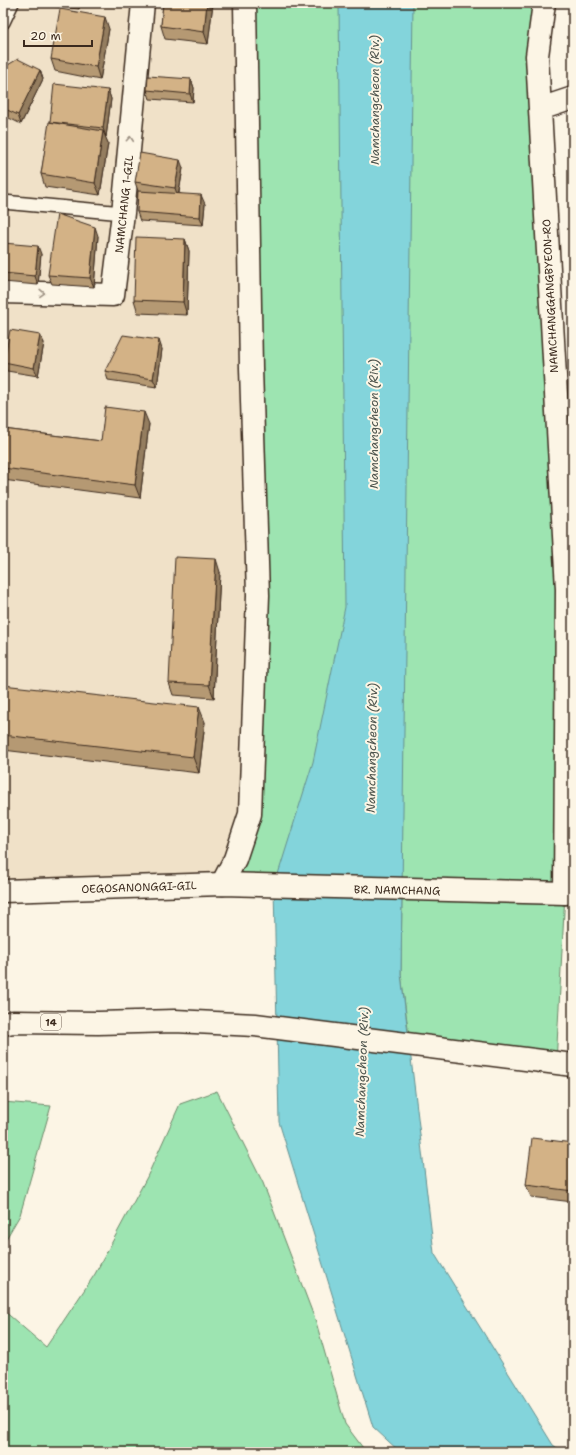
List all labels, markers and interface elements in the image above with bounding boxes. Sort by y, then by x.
scale bar [24,22,92,48]
text: 20 m [30,28,61,44]
water label: Namchangcheon (Riv.) [367,35,383,165]
one-way arrow [126,136,135,142]
street label: NAMCHANG 1-GIL [112,154,137,254]
street label: NAMCHANGGANGBYEON-RO [539,219,562,373]
one-way arrow [39,289,45,297]
water label: Namchangcheon (Riv.) [366,359,382,489]
water label: Namchangcheon (Riv.) [363,683,381,813]
street label: OEGOSANONGGI-GIL [81,878,197,897]
street label: BR. NAMCHANG [354,882,441,899]
water label: Namchangcheon (Riv.) [352,1007,372,1137]
road number: 14 [41,1014,61,1030]

